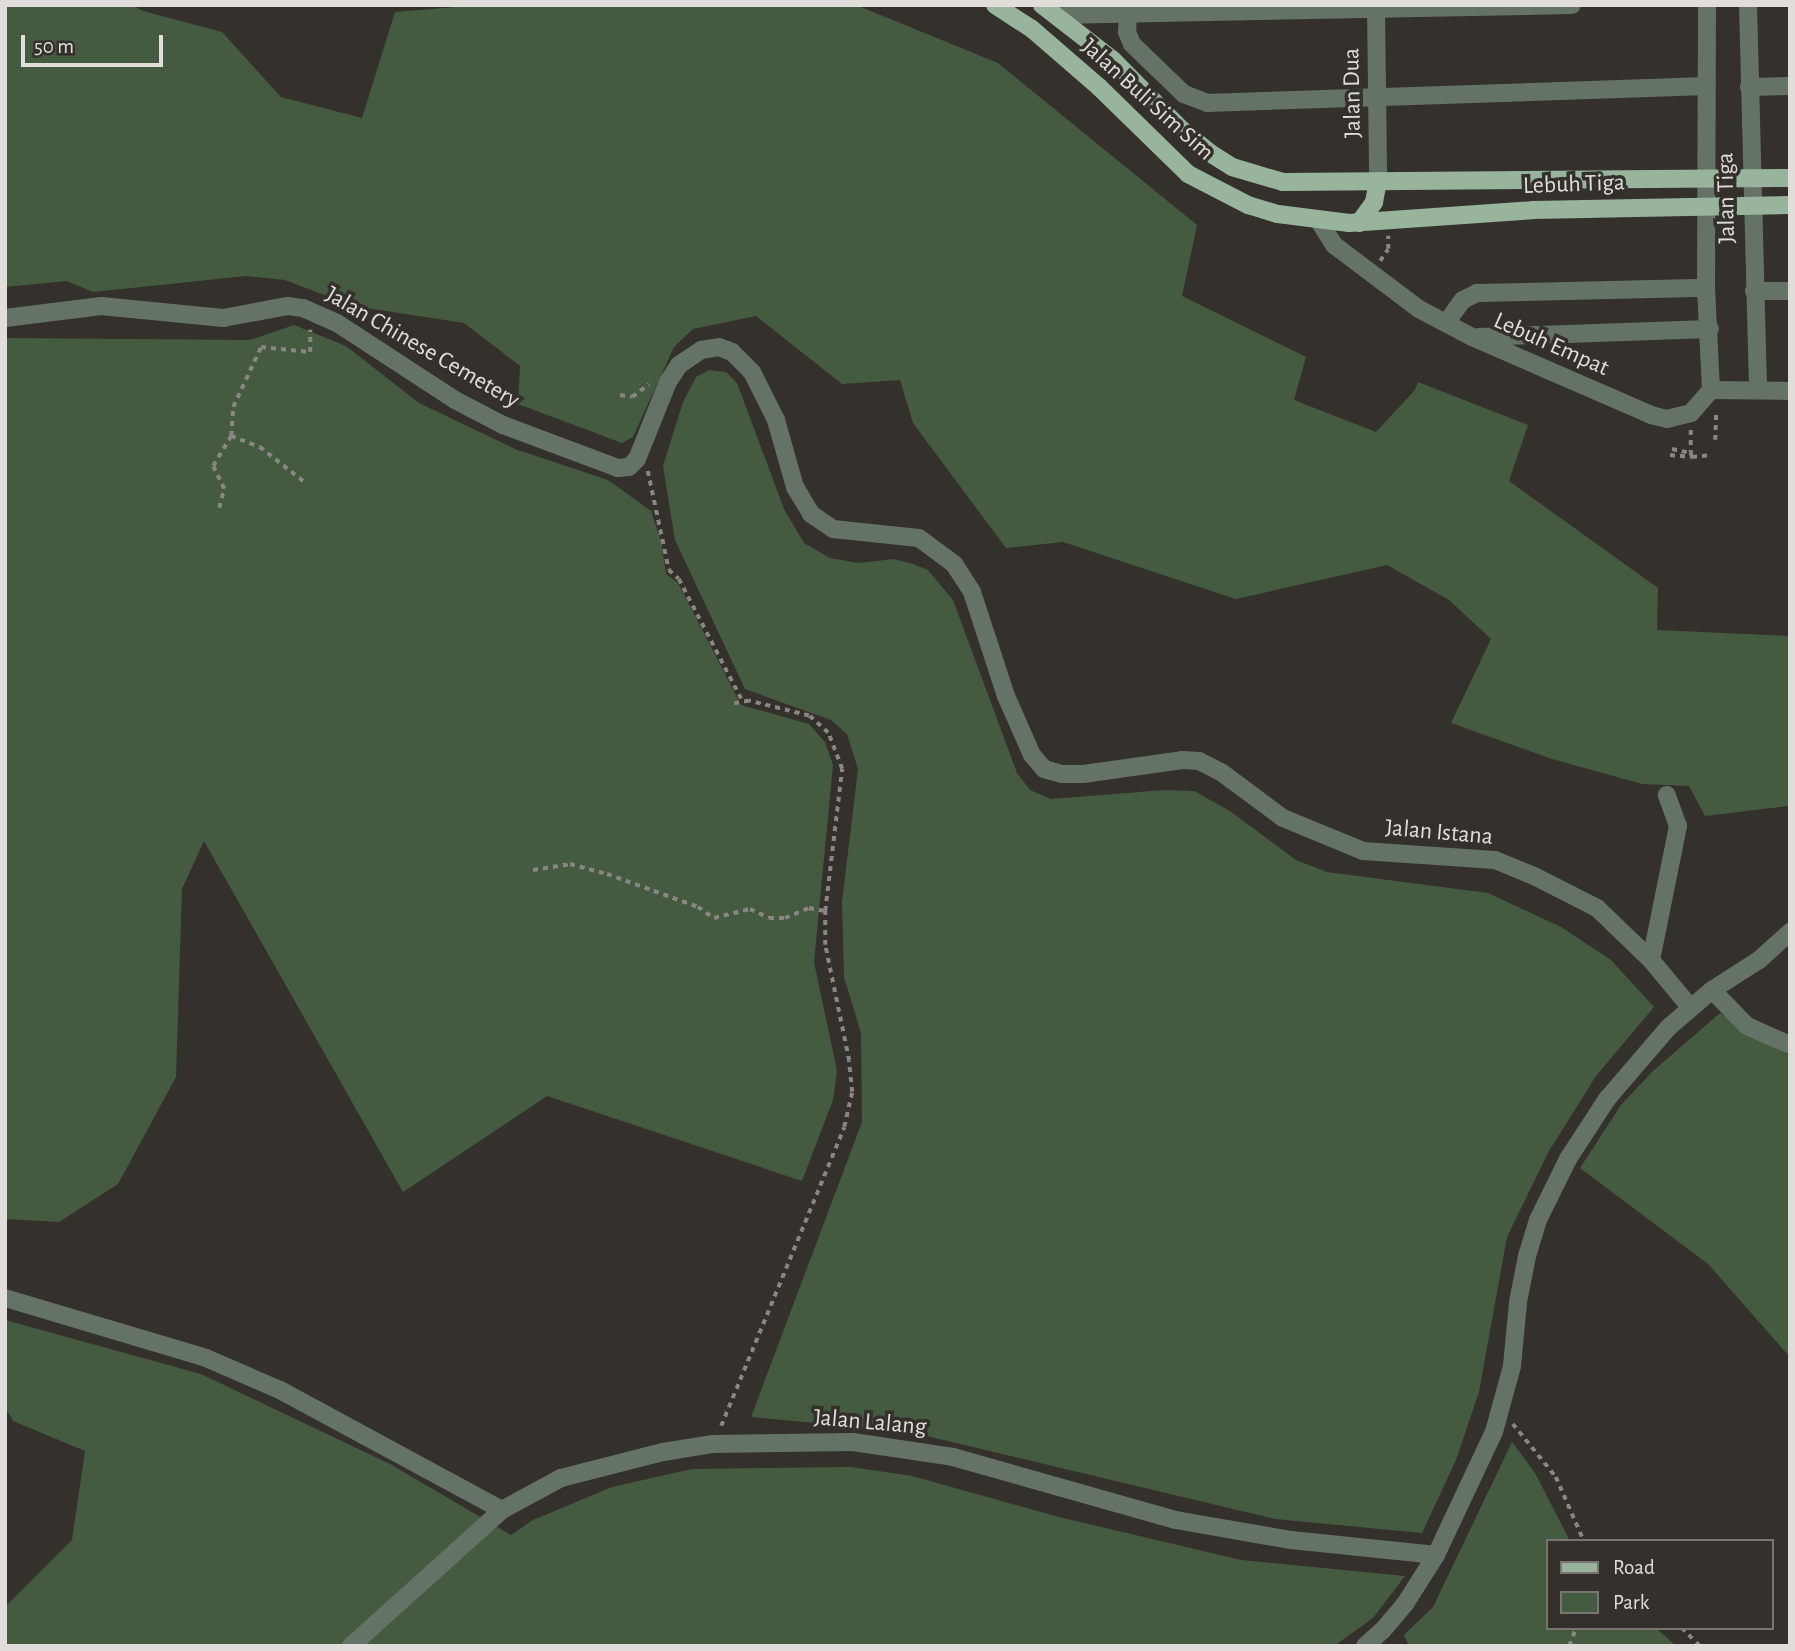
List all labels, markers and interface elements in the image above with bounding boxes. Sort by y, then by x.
scale bar [24,21,166,65]
street label: Jalan Buli Sim Sim [1075,33,1219,167]
text: 50 m [34,36,74,57]
street label: Jalan Dua [1338,48,1368,138]
street label: Jalan Tiga [1712,152,1742,244]
street label: Lebuh Tiga [1523,169,1625,201]
street label: Jalan Chinese Cemetery [320,281,524,415]
street label: Lebuh Empat [1489,307,1613,383]
street label: Jalan Istana [1384,814,1494,852]
street label: Jalan Lalang [812,1404,928,1442]
legend [1546,1539,1774,1630]
text: Road [1613,1557,1655,1578]
text: Park [1613,1592,1649,1613]

